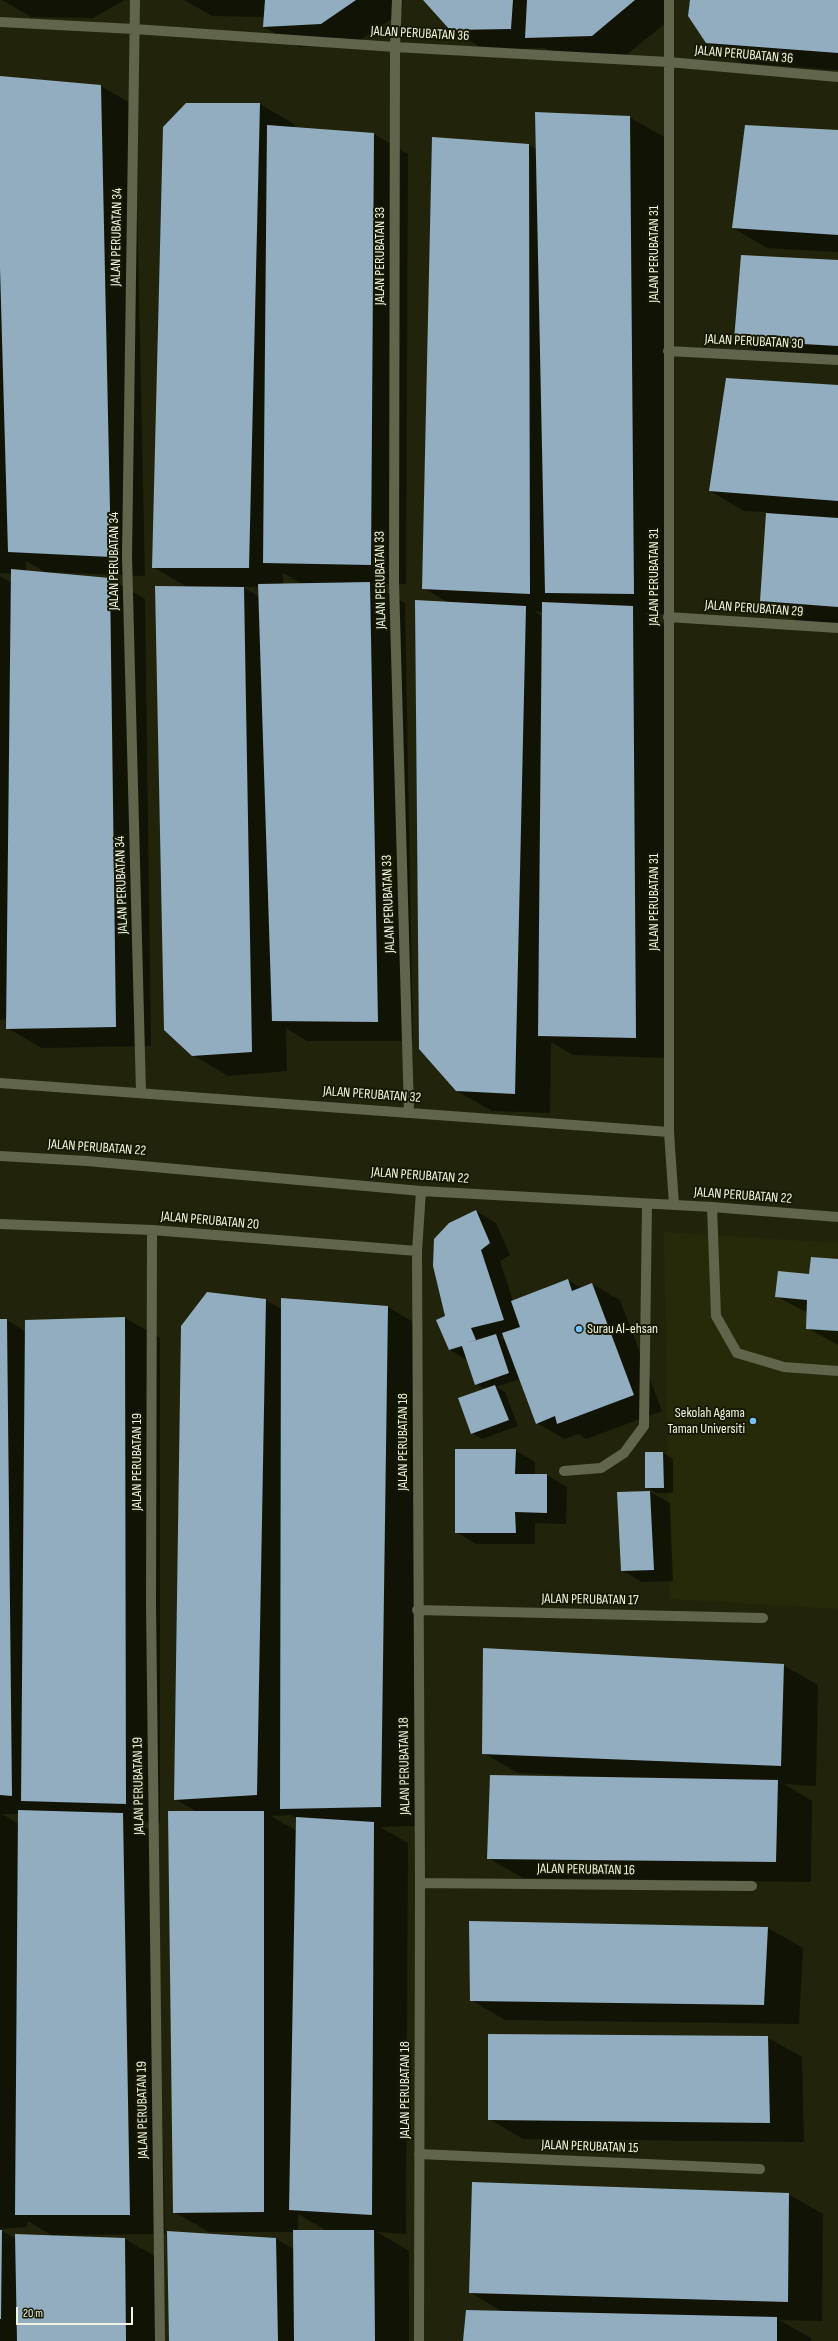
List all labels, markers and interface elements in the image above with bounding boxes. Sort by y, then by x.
street label: JALAN PERUBATAN 36 [370,23,470,45]
street label: JALAN PERUBATAN 36 [694,42,794,68]
street label: JALAN PERUBATAN 34 [108,188,126,286]
street label: JALAN PERUBATAN 31 [646,205,662,303]
street label: JALAN PERUBATAN 33 [372,207,388,305]
street label: JALAN PERUBATAN 30 [704,331,804,353]
street label: JALAN PERUBATAN 34 [106,512,122,610]
street label: JALAN PERUBATAN 31 [646,528,662,626]
street label: JALAN PERUBATAN 33 [372,531,390,629]
street label: JALAN PERUBATAN 29 [704,597,804,621]
street label: JALAN PERUBATAN 34 [112,836,132,934]
street label: JALAN PERUBATAN 31 [646,853,662,951]
street label: JALAN PERUBATAN 33 [379,855,399,953]
street label: JALAN PERUBATAN 32 [322,1083,422,1107]
street label: JALAN PERUBATAN 22 [47,1136,147,1160]
street label: JALAN PERUBATAN 22 [370,1164,470,1188]
street label: JALAN PERUBATAN 22 [693,1184,793,1208]
street label: JALAN PERUBATAN 20 [160,1208,260,1234]
place label: Surau Al-ehsan [587,1321,658,1337]
marker: Surau Al-ehsan [574,1324,584,1334]
street label: JALAN PERUBATAN 18 [395,1393,411,1491]
place label: Sekolah Agama Taman Universiti [667,1405,745,1438]
street label: JALAN PERUBATAN 19 [129,1413,145,1511]
marker: Sekolah Agama Taman Universiti [748,1416,758,1426]
street label: JALAN PERUBATAN 17 [541,1591,639,1609]
street label: JALAN PERUBATAN 18 [396,1717,414,1815]
street label: JALAN PERUBATAN 19 [130,1737,148,1835]
street label: JALAN PERUBATAN 16 [537,1861,635,1879]
street label: JALAN PERUBATAN 18 [397,2041,413,2139]
street label: JALAN PERUBATAN 19 [134,2061,152,2159]
street label: JALAN PERUBATAN 15 [541,2137,639,2157]
scale bar [18,2299,135,2325]
text: 20 m [23,2306,43,2321]

